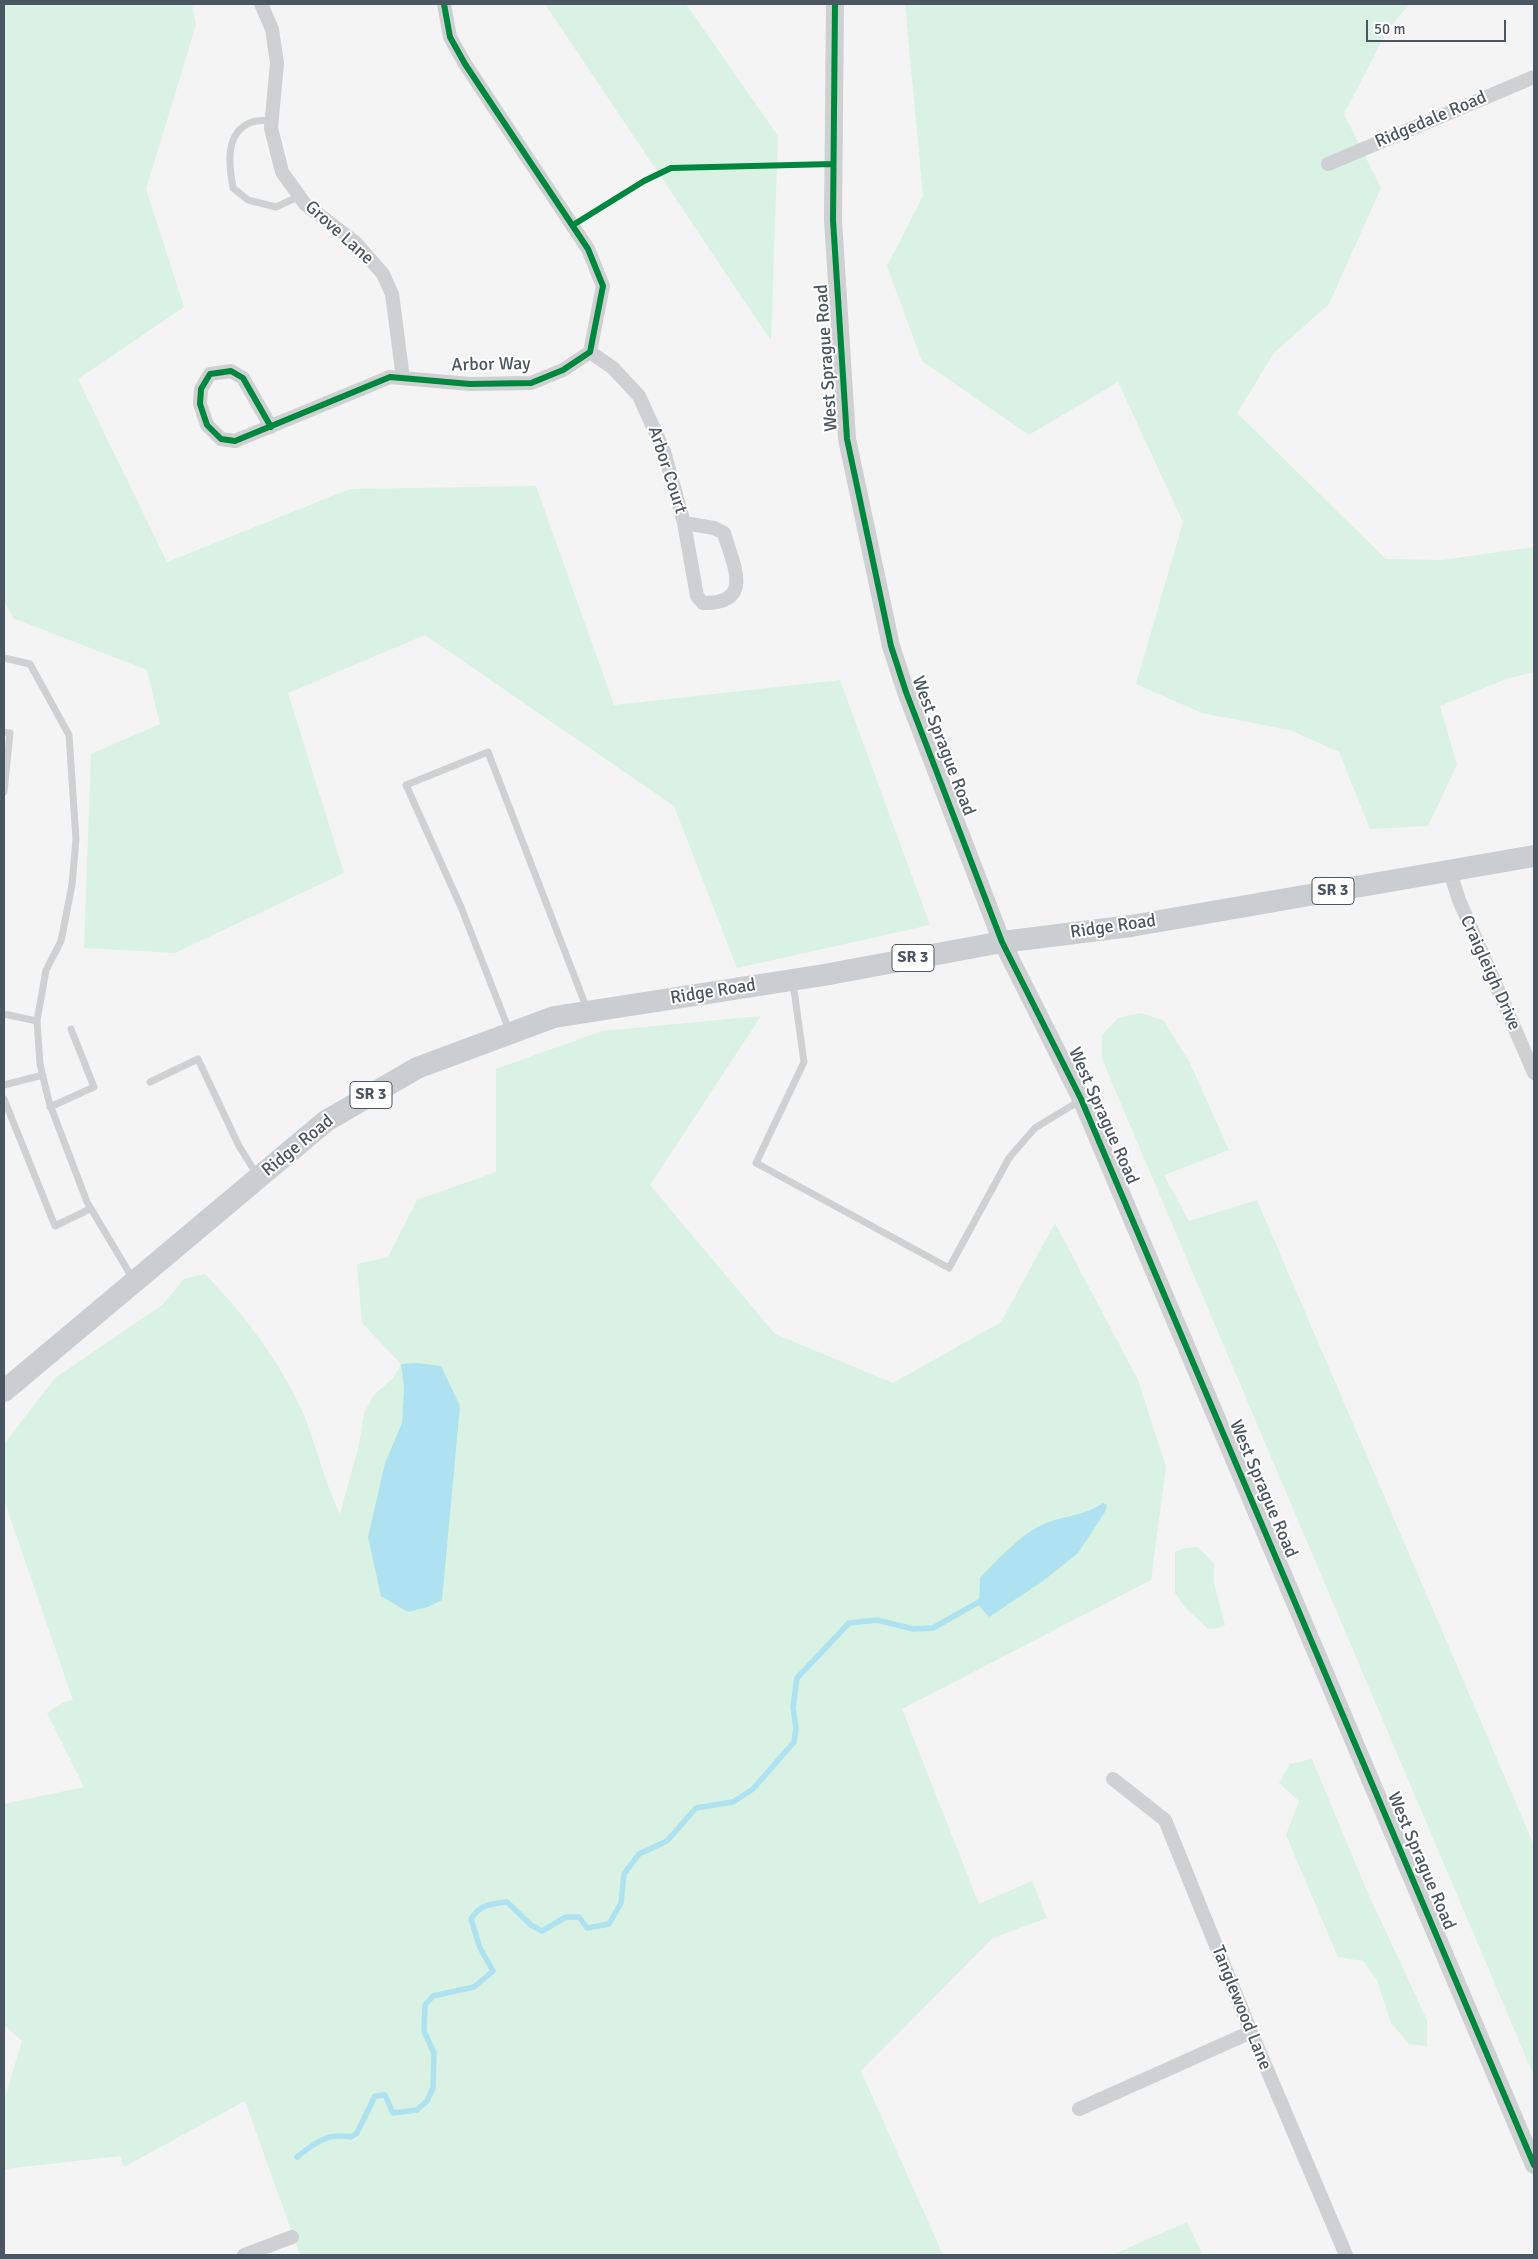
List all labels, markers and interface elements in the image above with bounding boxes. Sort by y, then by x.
scale bar [1368,10,1508,42]
text: 50 m [1374,20,1405,38]
street label: Ridgedale Road [1372,87,1490,153]
street label: Grove Lane [300,196,378,270]
street label: West Sprague Road [811,284,843,432]
street label: Arbor Way [451,354,531,376]
street label: Arbor Court [643,424,691,516]
street label: West Sprague Road [906,673,980,819]
road number: SR 3 [1312,878,1354,904]
street label: Ridge Road [1069,910,1157,944]
street label: Craigleigh Drive [1455,912,1525,1034]
road number: SR 3 [892,944,934,971]
street label: Ridge Road [669,975,757,1009]
street label: West Sprague Road [1063,1044,1143,1188]
road number: SR 3 [350,1082,392,1108]
street label: Ridge Road [258,1110,338,1182]
street label: West Sprague Road [1224,1417,1302,1561]
street label: West Sprague Road [1382,1789,1460,1933]
street label: Tanglewood Lane [1206,1943,1276,2073]

